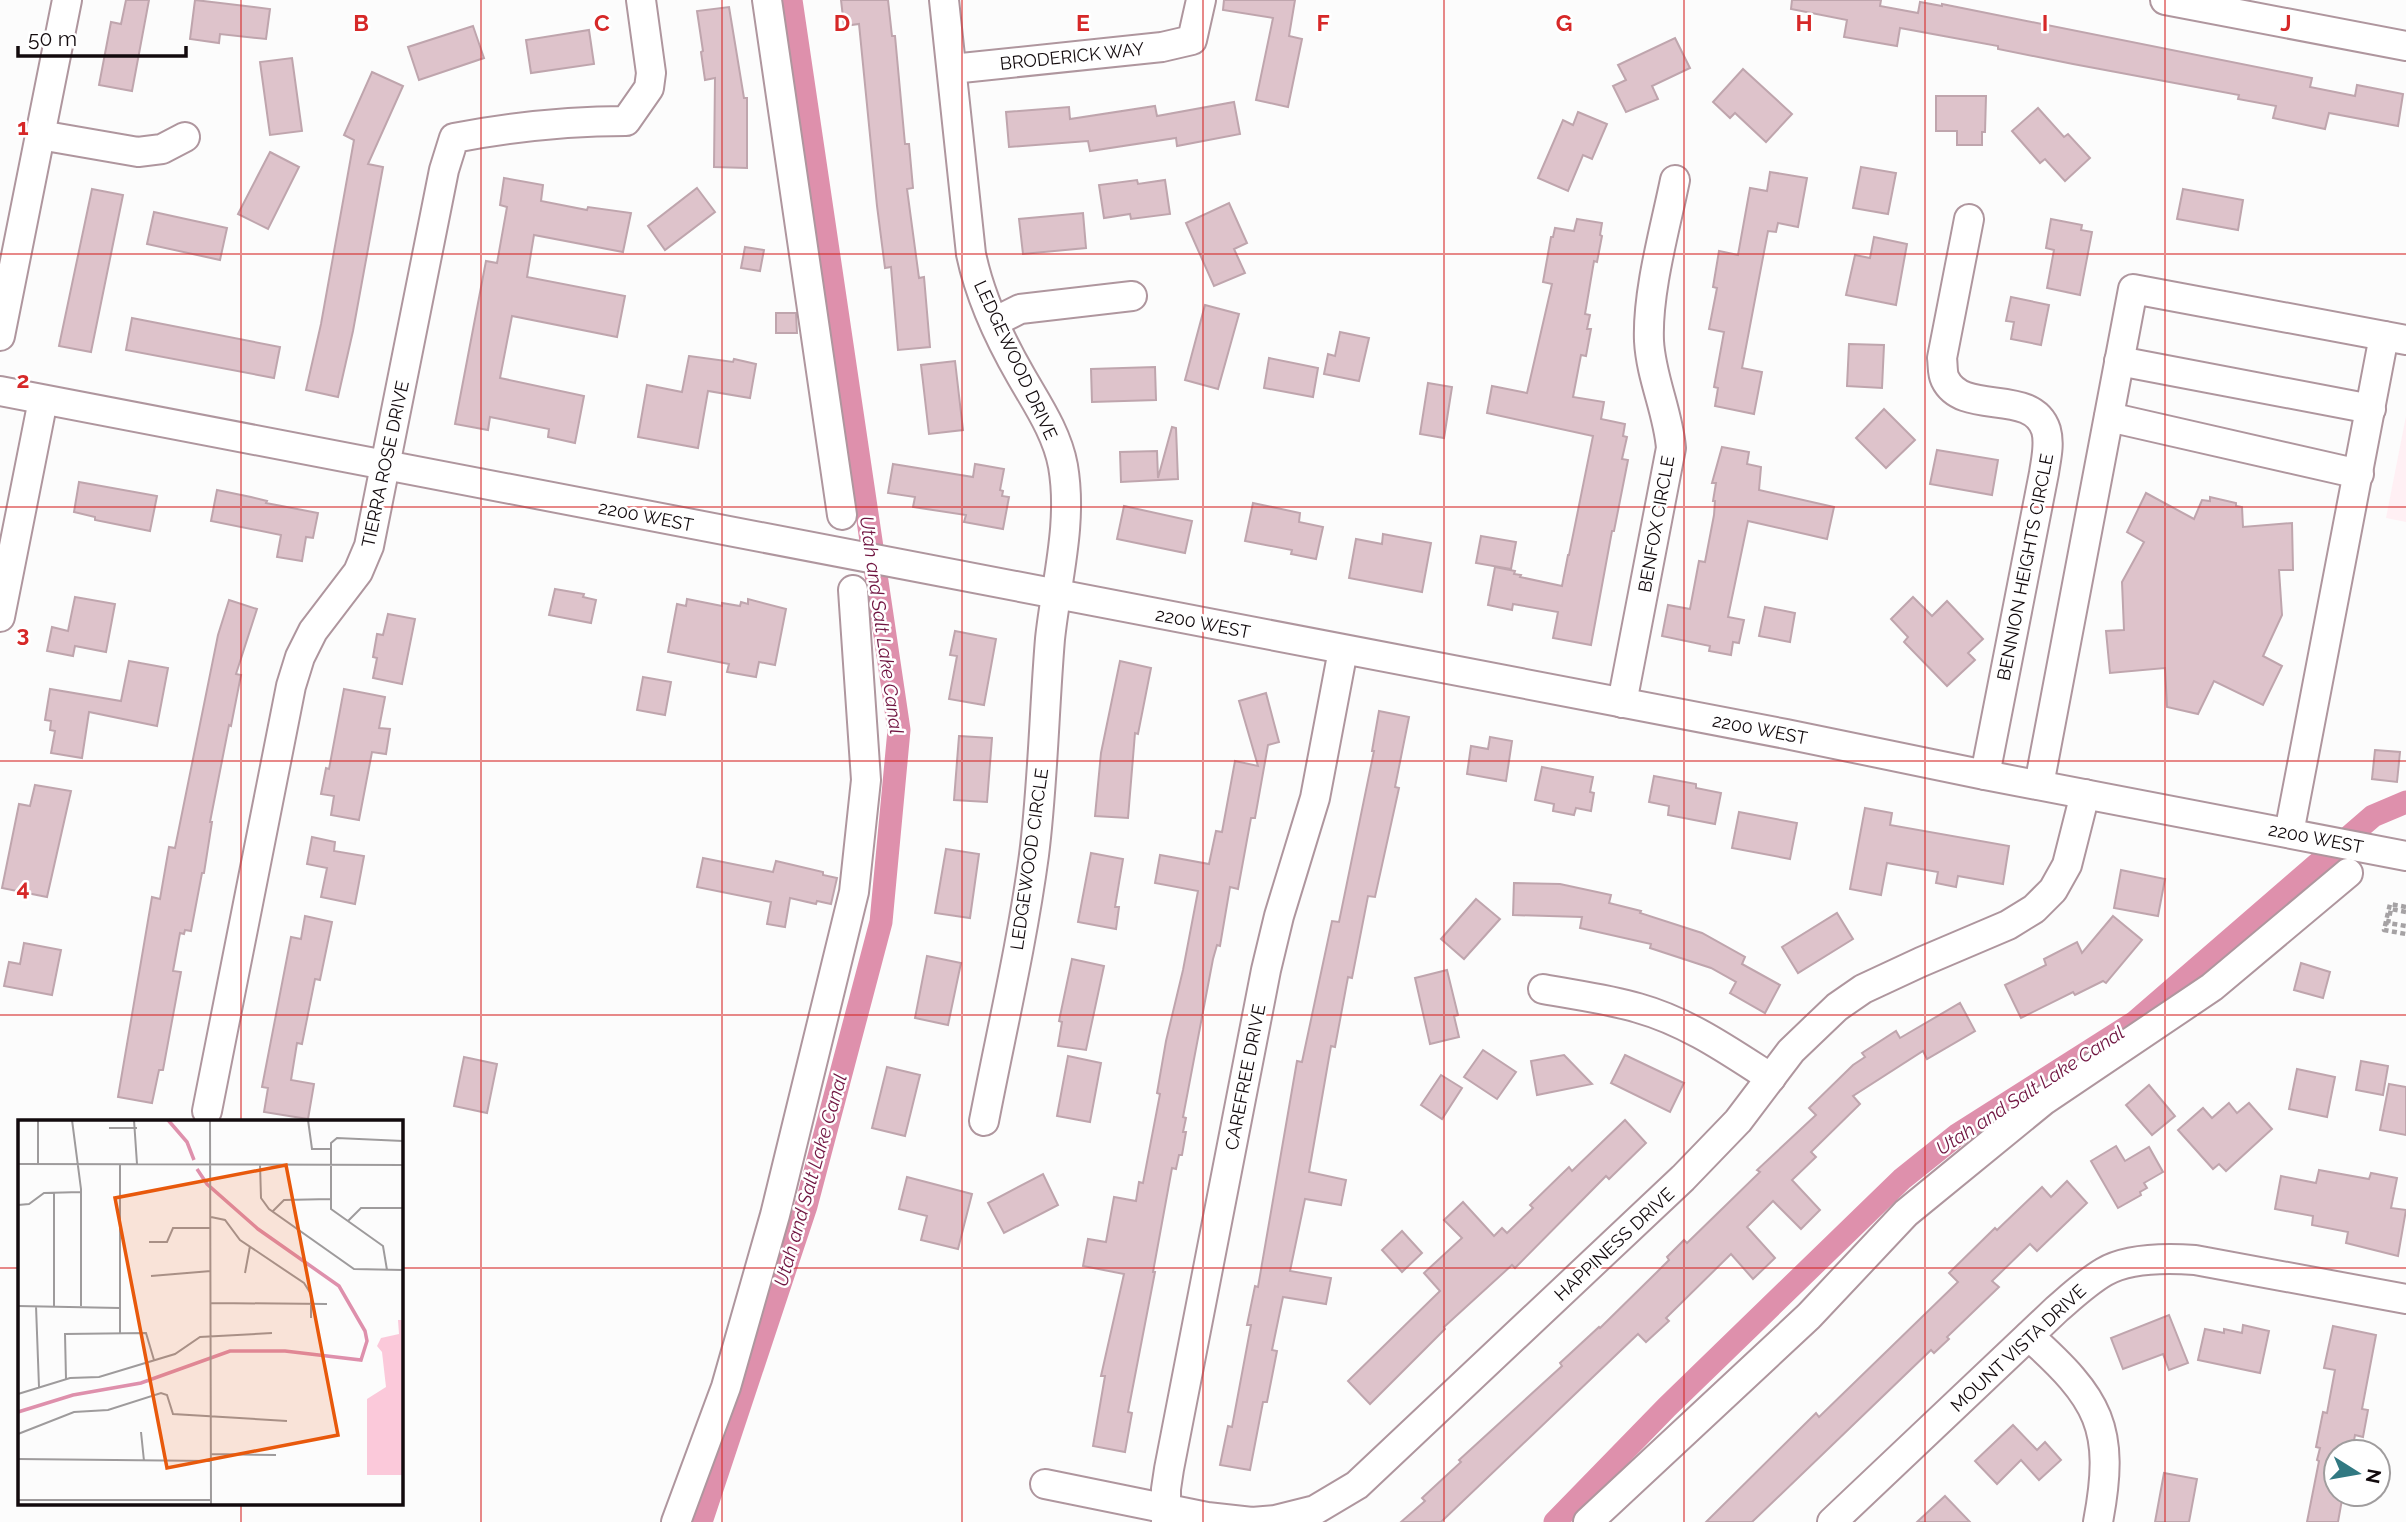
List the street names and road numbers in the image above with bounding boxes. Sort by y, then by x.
street label: BRODERICK WAY [999,38,1146,74]
street label: LEDGEWOOD DRIVE [970,277,1062,443]
street label: TIERRA ROSE DRIVE [357,379,413,549]
street label: BENNION HEIGHTS CIRCLE [1993,452,2057,682]
street label: BENFOX CIRCLE [1634,454,1678,594]
street label: 2200 WEST [597,497,695,536]
street label: 2200 WEST [1154,604,1252,643]
street label: 2200 WEST [1711,710,1809,749]
street label: LEDGEWOOD CIRCLE [1006,767,1052,951]
street label: 2200 WEST [2267,819,2365,858]
street label: CAREFREE DRIVE [1221,1002,1269,1152]
street label: HAPPINESS DRIVE [1550,1183,1678,1305]
street label: MOUNT VISTA DRIVE [1946,1280,2090,1416]

